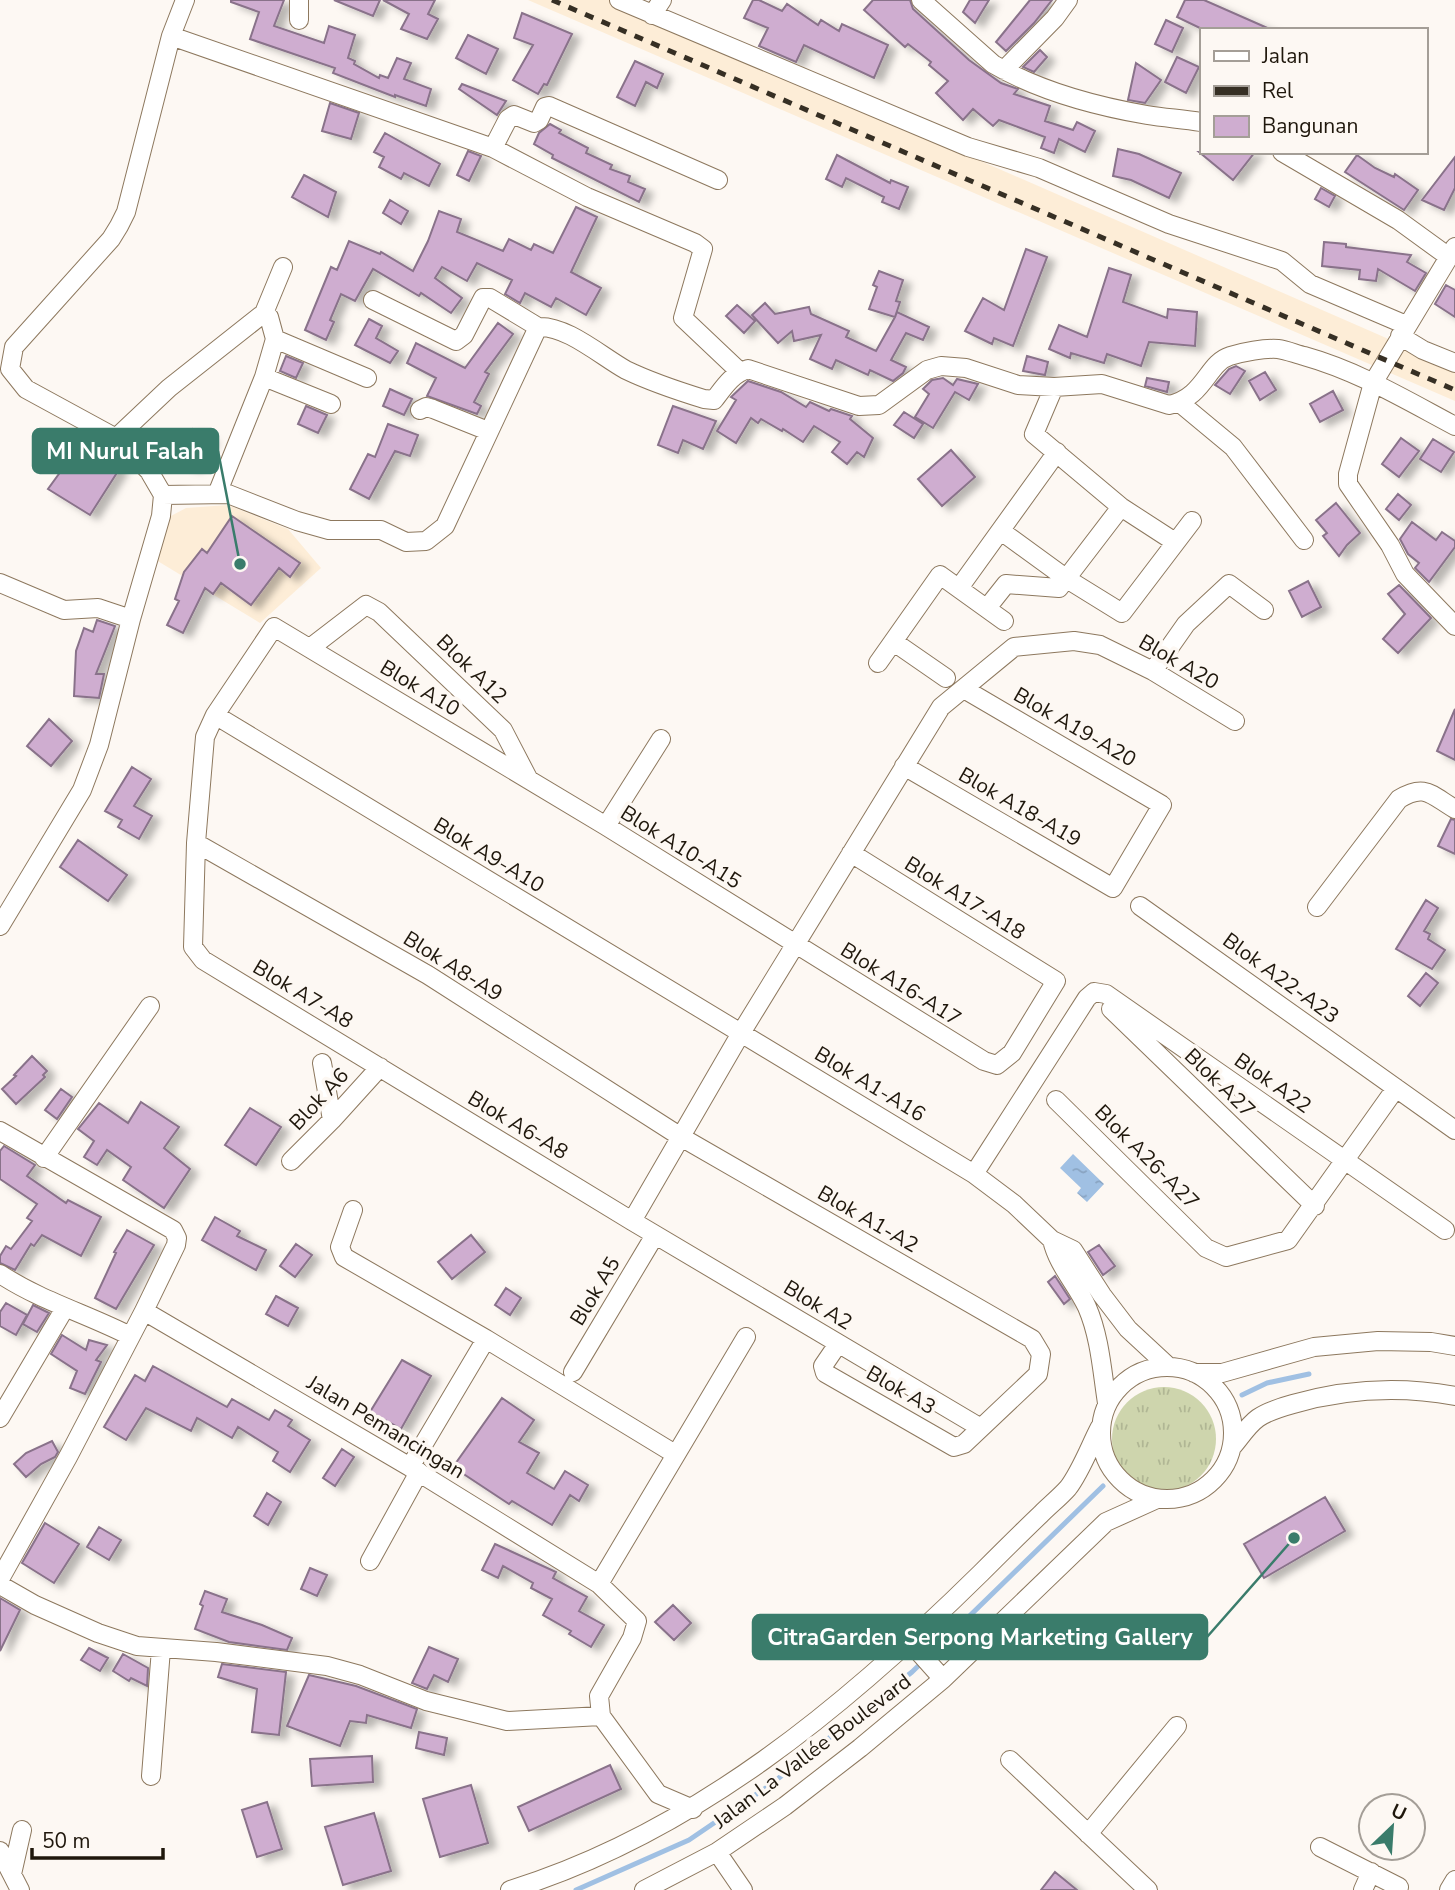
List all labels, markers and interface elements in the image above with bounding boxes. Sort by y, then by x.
legend [1200,28,1427,154]
text: Jalan [1261,42,1309,70]
text: Rel [1262,77,1294,105]
text: Bangunan [1262,112,1358,140]
callout: MI Nurul Falah [33,429,218,473]
text: MI Nurul Falah [46,436,204,467]
street label: Blok A12 [430,628,514,710]
street label: Blok A20 [1134,628,1224,696]
street label: Blok A10 [375,653,465,723]
street label: Blok A19-A20 [1009,681,1141,773]
street label: Blok A18-A19 [954,761,1086,853]
street label: Blok A10-A15 [615,799,747,895]
street label: Blok A9-A10 [428,811,550,899]
street label: Blok A17-A18 [899,850,1031,946]
street label: Blok A8-A9 [398,924,508,1008]
street label: Blok A22-A23 [1217,926,1345,1030]
street label: Blok A16-A17 [835,936,967,1032]
street label: Blok A7-A8 [248,953,358,1035]
street label: Blok A1-A16 [809,1040,931,1128]
street label: Blok A27 [1178,1042,1262,1124]
street label: Blok A22 [1229,1046,1317,1120]
street label: Blok A6 [283,1062,355,1136]
street label: Blok A6-A8 [463,1084,573,1166]
street label: Blok A26-A27 [1089,1099,1205,1215]
street label: Blok A1-A2 [812,1179,924,1259]
street label: Blok A5 [563,1251,627,1331]
street label: Blok A2 [778,1273,858,1337]
street label: Blok A3 [861,1359,941,1421]
street label: Jalan Pemancingan [301,1368,470,1485]
callout: CitraGarden Serpong Marketing Gallery [753,1615,1207,1659]
text: CitraGarden Serpong Marketing Gallery [767,1622,1194,1653]
street label: Jalan La Vallée Boulevard [706,1667,917,1835]
north arrow [1357,1792,1427,1862]
text: U [1387,1798,1411,1827]
scale bar [32,1816,163,1860]
text: 50 m [42,1827,91,1855]

